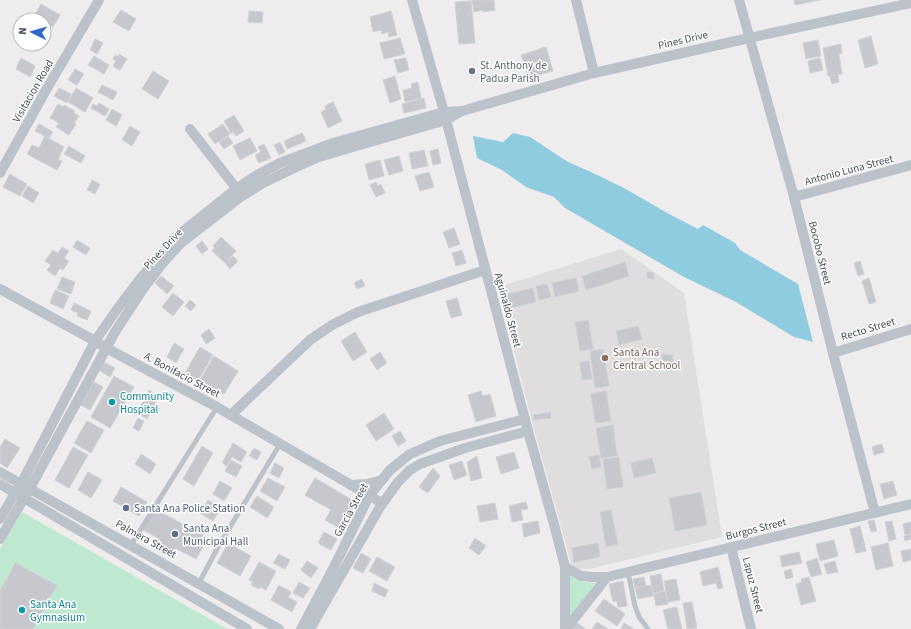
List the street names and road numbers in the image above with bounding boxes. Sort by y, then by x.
street label: Pines Drive [656,27,710,53]
street label: Visitacion Road [9,57,57,125]
street label: Antonio Luna Street [803,151,895,189]
street label: Bocobo Street [805,220,835,287]
street label: Pines Drive [140,225,186,273]
street label: Aguinaldo Street [491,271,525,349]
street label: Recto Street [839,314,897,344]
street label: A. Bonifacio Street [141,349,223,401]
street label: Garcia Street [330,480,372,539]
street label: Burgos Street [724,514,788,544]
street label: Palmera Street [113,516,179,562]
street label: Lapuz Street [739,555,767,615]

